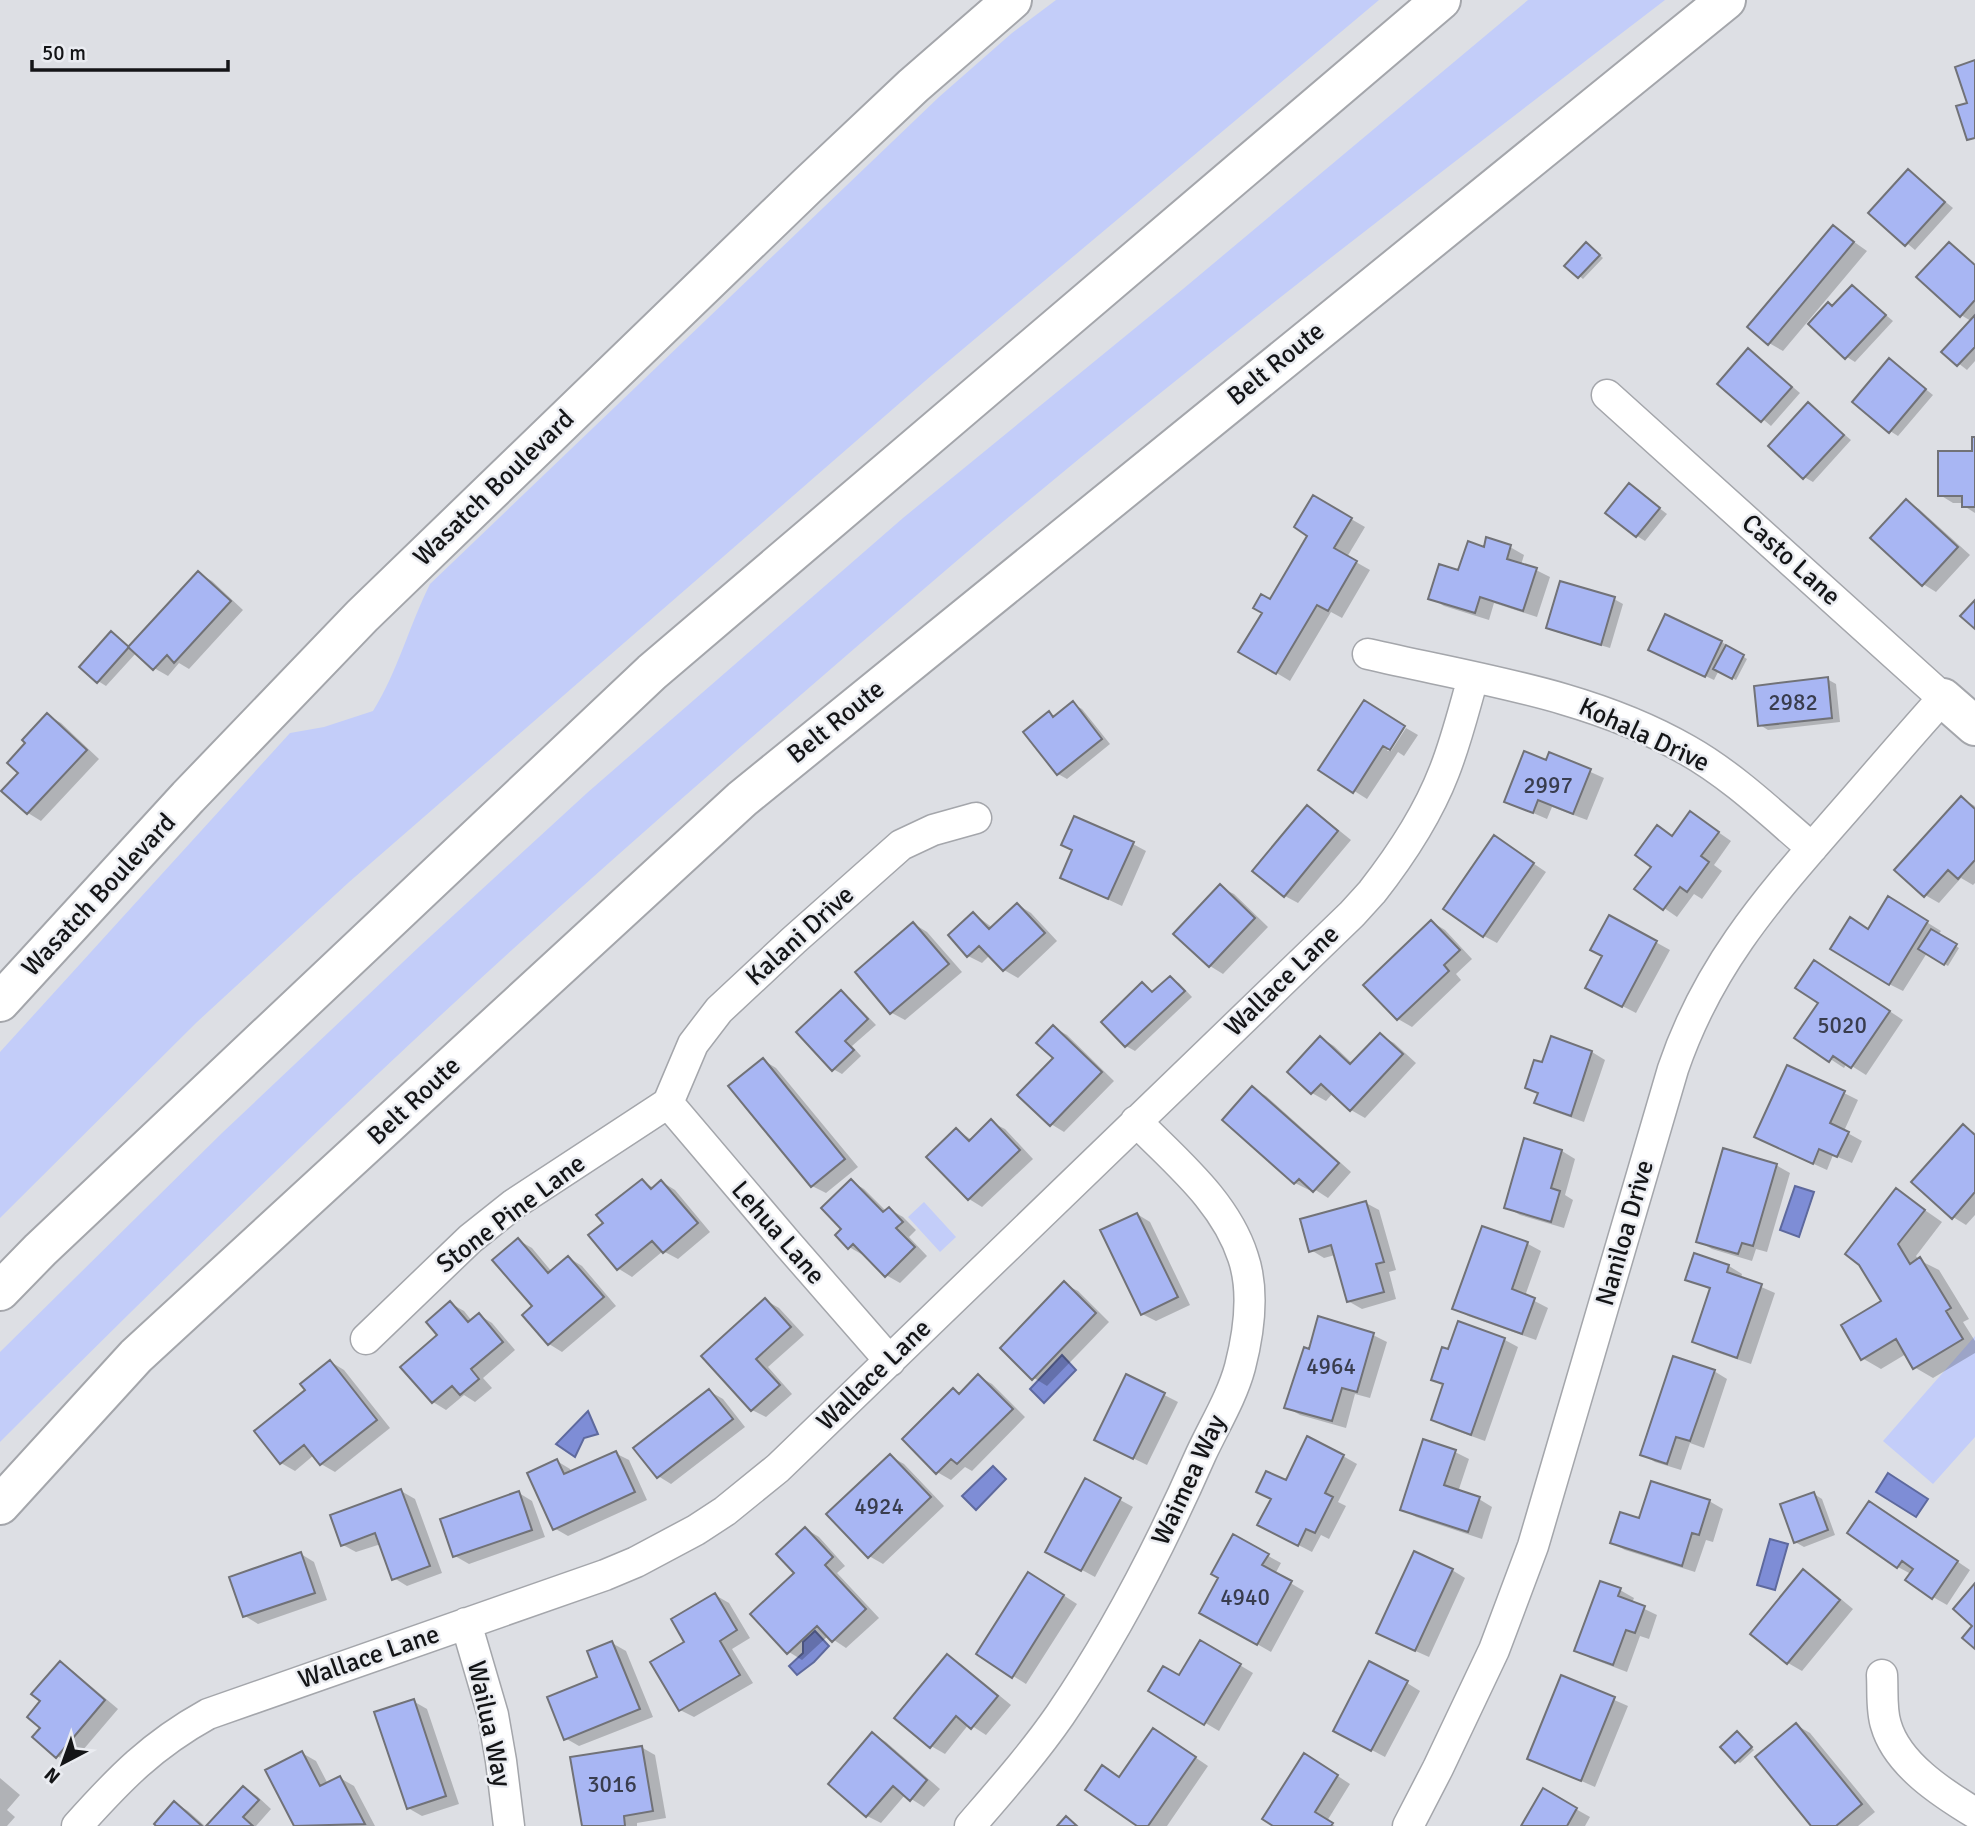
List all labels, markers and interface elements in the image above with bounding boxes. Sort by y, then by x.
scale bar [32,28,228,72]
text: 50 m [42,40,86,66]
street label: Belt Route [1221,315,1331,413]
street label: Wasatch Boulevard [407,403,581,573]
street label: Casto Lane [1735,507,1847,613]
street label: Belt Route [781,673,891,771]
house number: 2982 [1768,688,1818,717]
street label: Kohala Drive [1573,691,1715,779]
house number: 2997 [1523,771,1573,800]
street label: Wasatch Boulevard [15,807,183,983]
street label: Kalani Drive [739,879,861,993]
street label: Wallace Lane [1218,918,1346,1044]
house number: 5020 [1817,1011,1867,1040]
street label: Belt Route [361,1050,467,1152]
street label: Stone Pine Lane [430,1148,592,1280]
street label: Naniloa Drive [1589,1156,1661,1310]
street label: Lehua Lane [724,1175,832,1291]
street label: Wallace Lane [810,1312,938,1438]
house number: 4964 [1306,1352,1356,1381]
street label: Waimea Way [1145,1410,1233,1550]
house number: 4924 [854,1492,904,1521]
house number: 4940 [1220,1583,1270,1612]
street label: Wallace Lane [294,1618,444,1696]
street label: Wailua Way [460,1658,518,1790]
north arrow [28,1728,98,1798]
text: N [40,1762,65,1788]
house number: 3016 [587,1770,637,1799]

